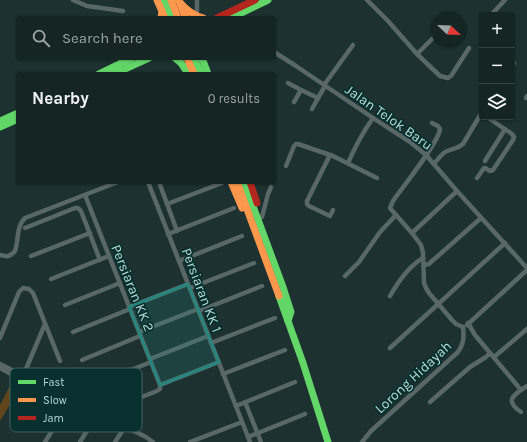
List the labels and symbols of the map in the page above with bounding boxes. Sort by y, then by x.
north arrow [431,12,467,48]
street label: Jalan Telok Baru [342,81,436,154]
street label: Persiaran KK 2 [107,242,158,334]
street label: Persiaran KK 1 [178,246,225,335]
street label: Lorong Hidayah [371,337,455,417]
legend [10,368,142,432]
text: Fast [43,376,64,389]
text: Slow [43,394,67,407]
text: Jam [43,412,64,425]

